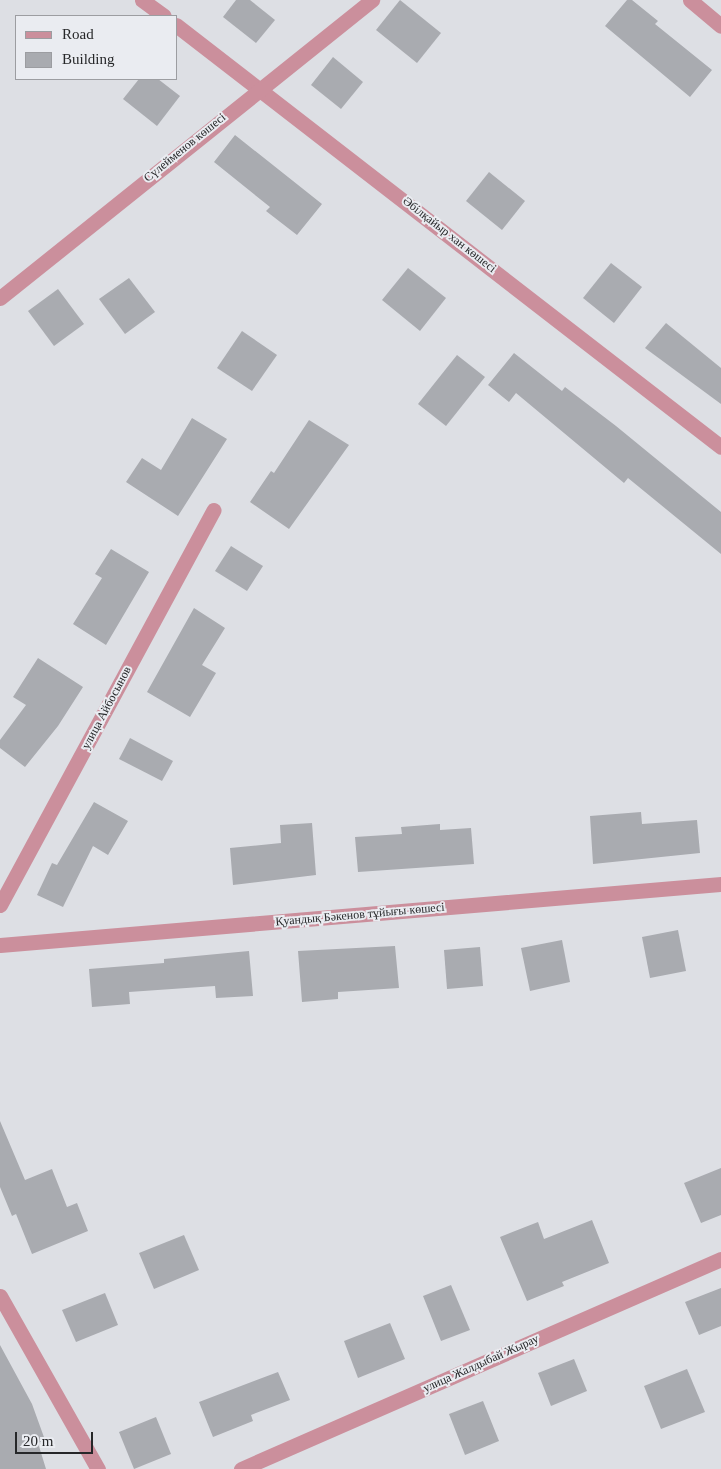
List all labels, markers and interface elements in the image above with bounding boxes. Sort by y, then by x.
legend [15,15,178,80]
text: Road [62,26,94,42]
text: Building [62,51,115,67]
street label: Сүлейменов көшесі [141,111,229,185]
street label: Әбілқайыр хан көшесі [399,194,499,276]
street label: улица Айбосынов [79,664,135,752]
street label: Қуандық Бәкенов тұйығы көшесі [275,900,445,930]
street label: улица Жалдыбай Жырау [421,1332,541,1396]
scale bar [18,1422,95,1454]
text: 20 m [23,1433,53,1449]

